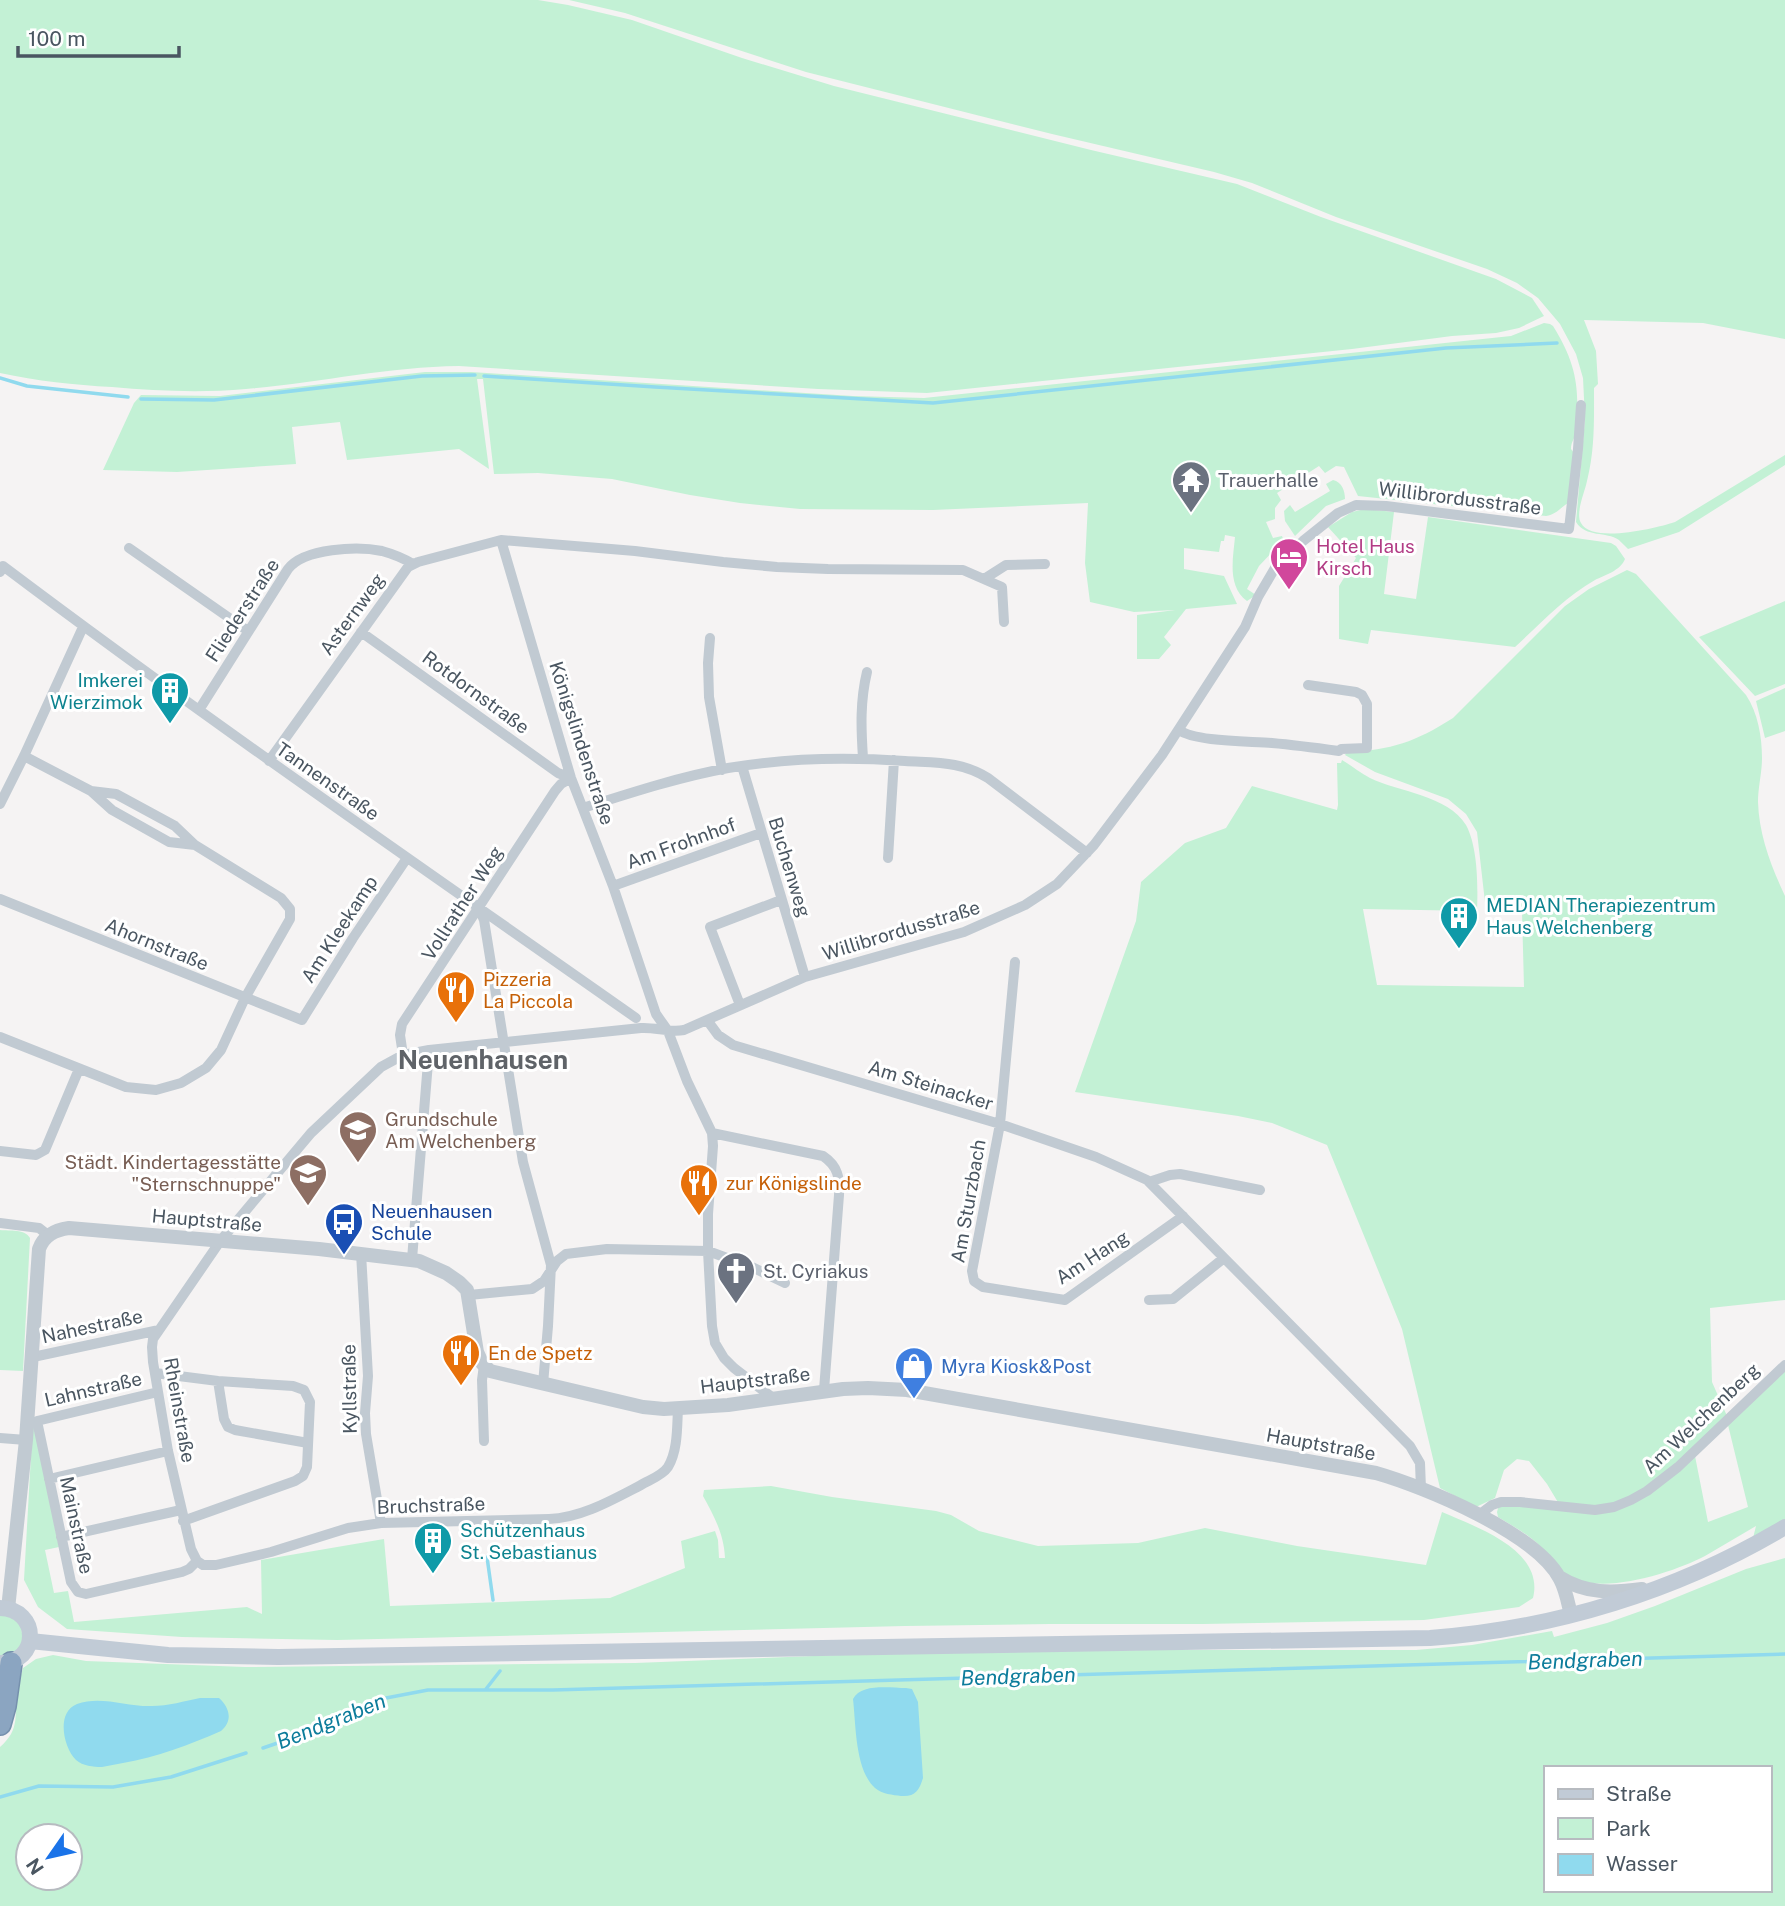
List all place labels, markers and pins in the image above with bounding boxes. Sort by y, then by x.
temple icon: Trauerhalle [1170,459,1212,514]
place label: Trauerhalle [1218,469,1318,491]
place label: Hotel Haus Kirsch [1316,535,1415,579]
hotel icon: Hotel Haus Kirsch [1268,536,1310,591]
place label: Imkerei Wierzimok [50,669,143,713]
building icon: Imkerei Wierzimok [149,670,191,725]
place label: MEDIAN Therapiezentrum Haus Welchenberg [1486,894,1716,938]
building icon: MEDIAN Therapiezentrum Haus Welchenberg [1438,895,1480,950]
place label: Pizzeria La Piccola [483,968,573,1012]
restaurant icon: Pizzeria La Piccola [435,969,477,1024]
place label: Grundschule Am Welchenberg [385,1108,536,1152]
school or university icon: Grundschule Am Welchenberg [337,1109,379,1164]
place label: Städt. Kindertagesstätte "Sternschnuppe" [65,1151,281,1195]
school or university icon: Städt. Kindertagesstätte "Sternschnuppe" [287,1152,329,1207]
restaurant icon: zur Königslinde [678,1162,720,1217]
place label: zur Königslinde [726,1172,862,1194]
place label: Neuenhausen Schule [371,1200,492,1244]
bus stop icon: Neuenhausen Schule [323,1201,365,1256]
church icon: St. Cyriakus [715,1250,757,1305]
place label: St. Cyriakus [763,1260,869,1282]
restaurant icon: En de Spetz [440,1332,482,1387]
place label: En de Spetz [488,1342,592,1364]
shop icon: Myra Kiosk&Post [893,1345,935,1400]
place label: Myra Kiosk&Post [941,1355,1092,1377]
place label: Schützenhaus St. Sebastianus [460,1519,597,1563]
building icon: Schützenhaus St. Sebastianus [412,1520,454,1575]

